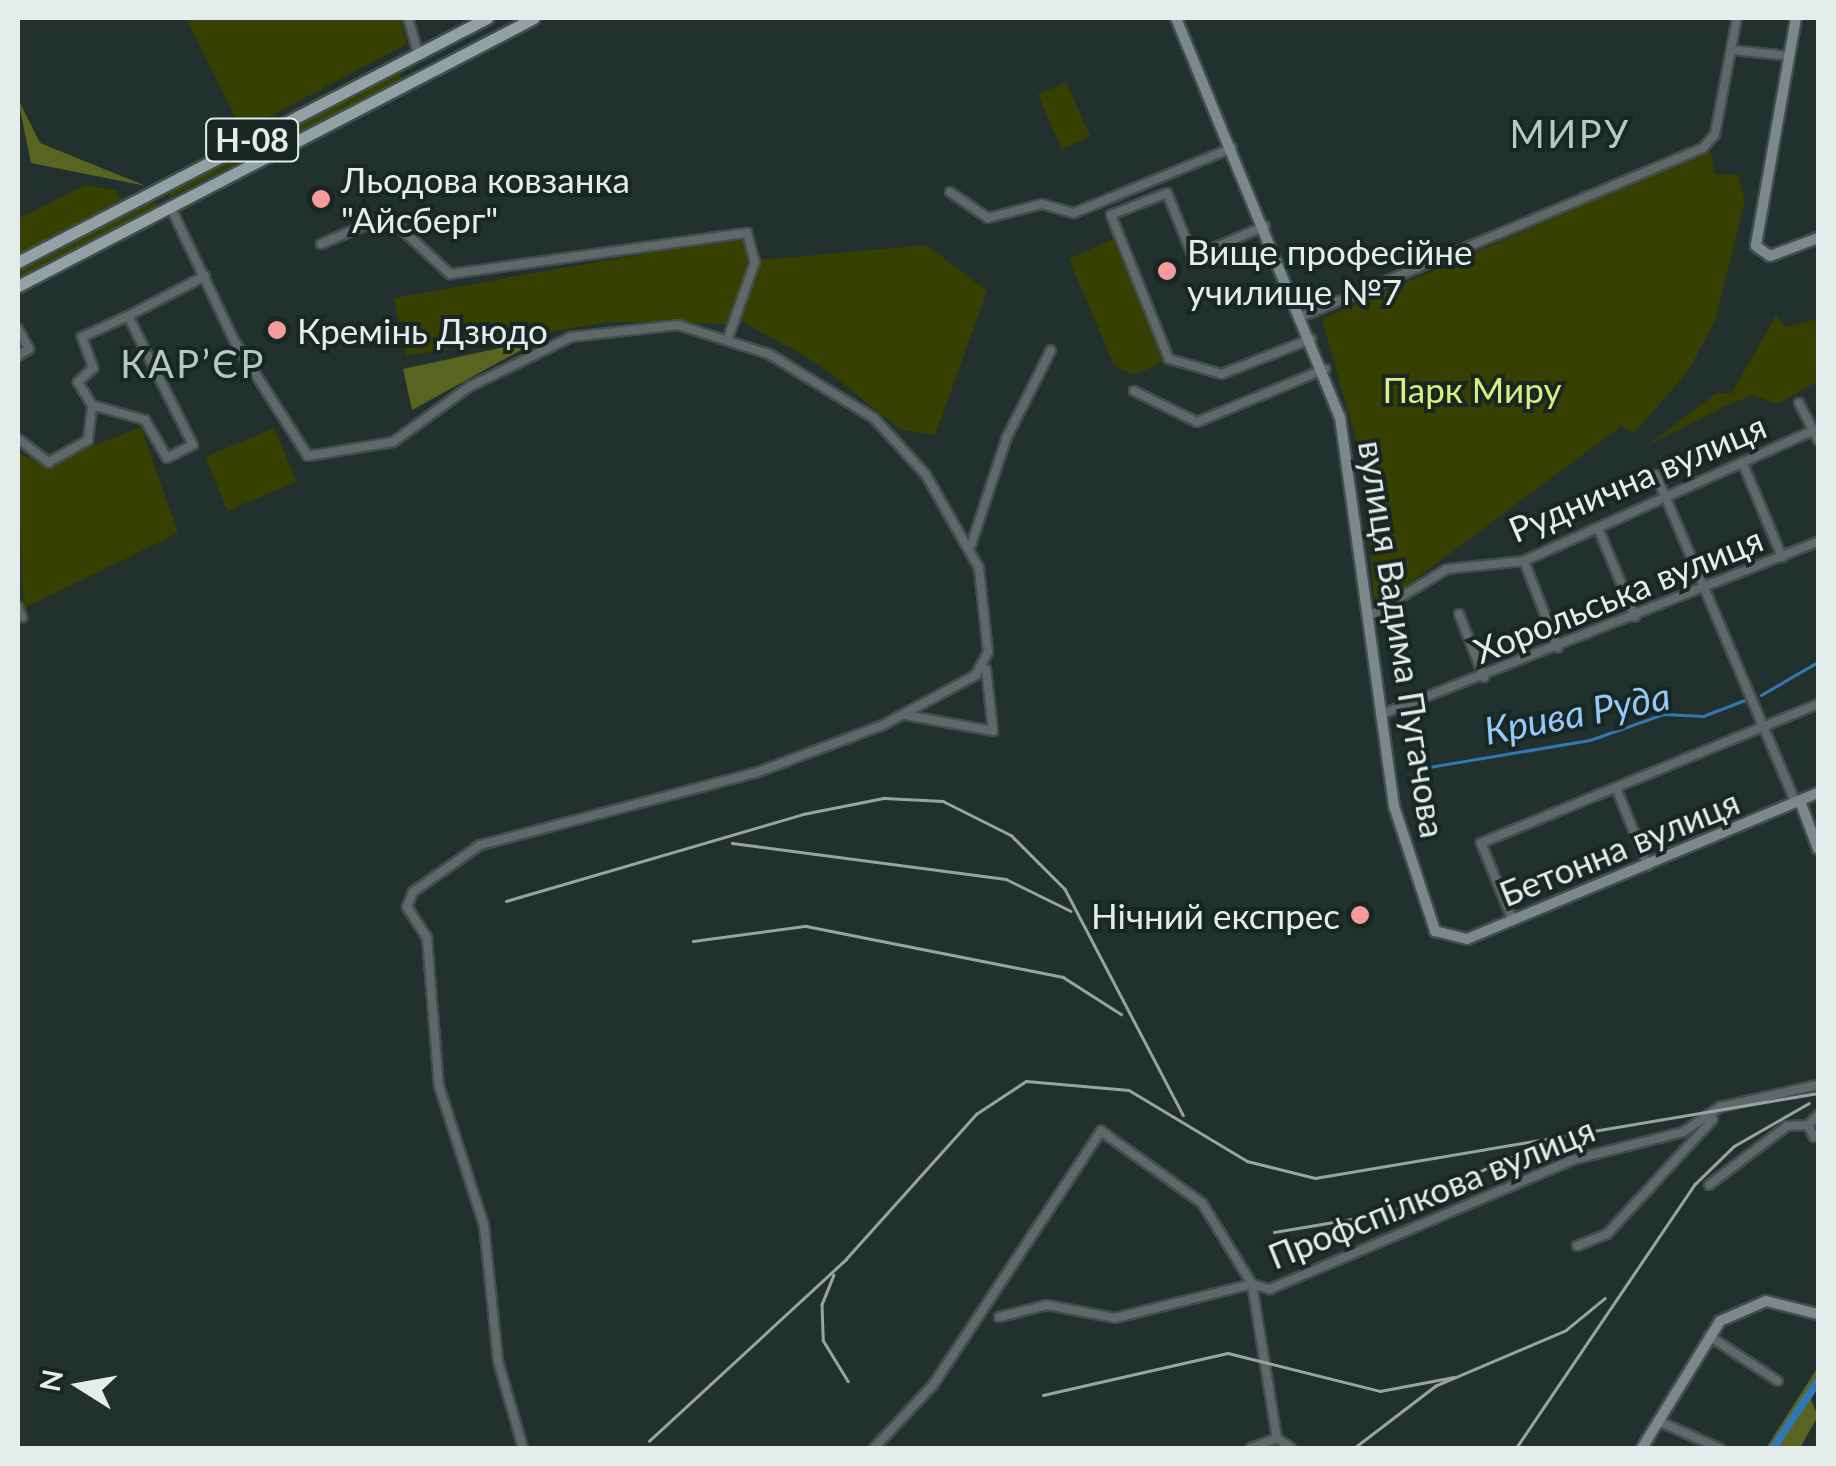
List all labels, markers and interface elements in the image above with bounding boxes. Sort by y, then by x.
district label: МИРУ [1510,111,1630,157]
road number: Н-08 [204,113,300,167]
place label: Льодова ковзанка "Айсберг" [341,158,630,240]
marker: Льодова ковзанка "Айсберг" [310,188,332,210]
place label: Вище професійне училище №7 [1187,230,1473,312]
marker: Вище професійне училище №7 [1156,260,1178,282]
place label: Кремінь Дзюдо [297,309,548,351]
marker: Кремінь Дзюдо [266,319,288,341]
district label: КАР’ЄР [120,341,266,387]
park label: Парк Миру [1383,368,1561,410]
street label: Руднична вулиця [1502,404,1772,550]
street label: вулиця Вадима Пугачова [1351,437,1455,841]
street label: Хорольська вулиця [1468,517,1768,671]
water label: Крива Руда [1480,673,1674,753]
street label: Бетонна вулиця [1493,780,1745,914]
place label: Нічний експрес [1091,894,1340,936]
marker: Нічний експрес [1349,904,1371,926]
street label: Профспілкова вулиця [1262,1107,1600,1277]
north arrow [30,1336,130,1436]
text: N [32,1366,69,1394]

